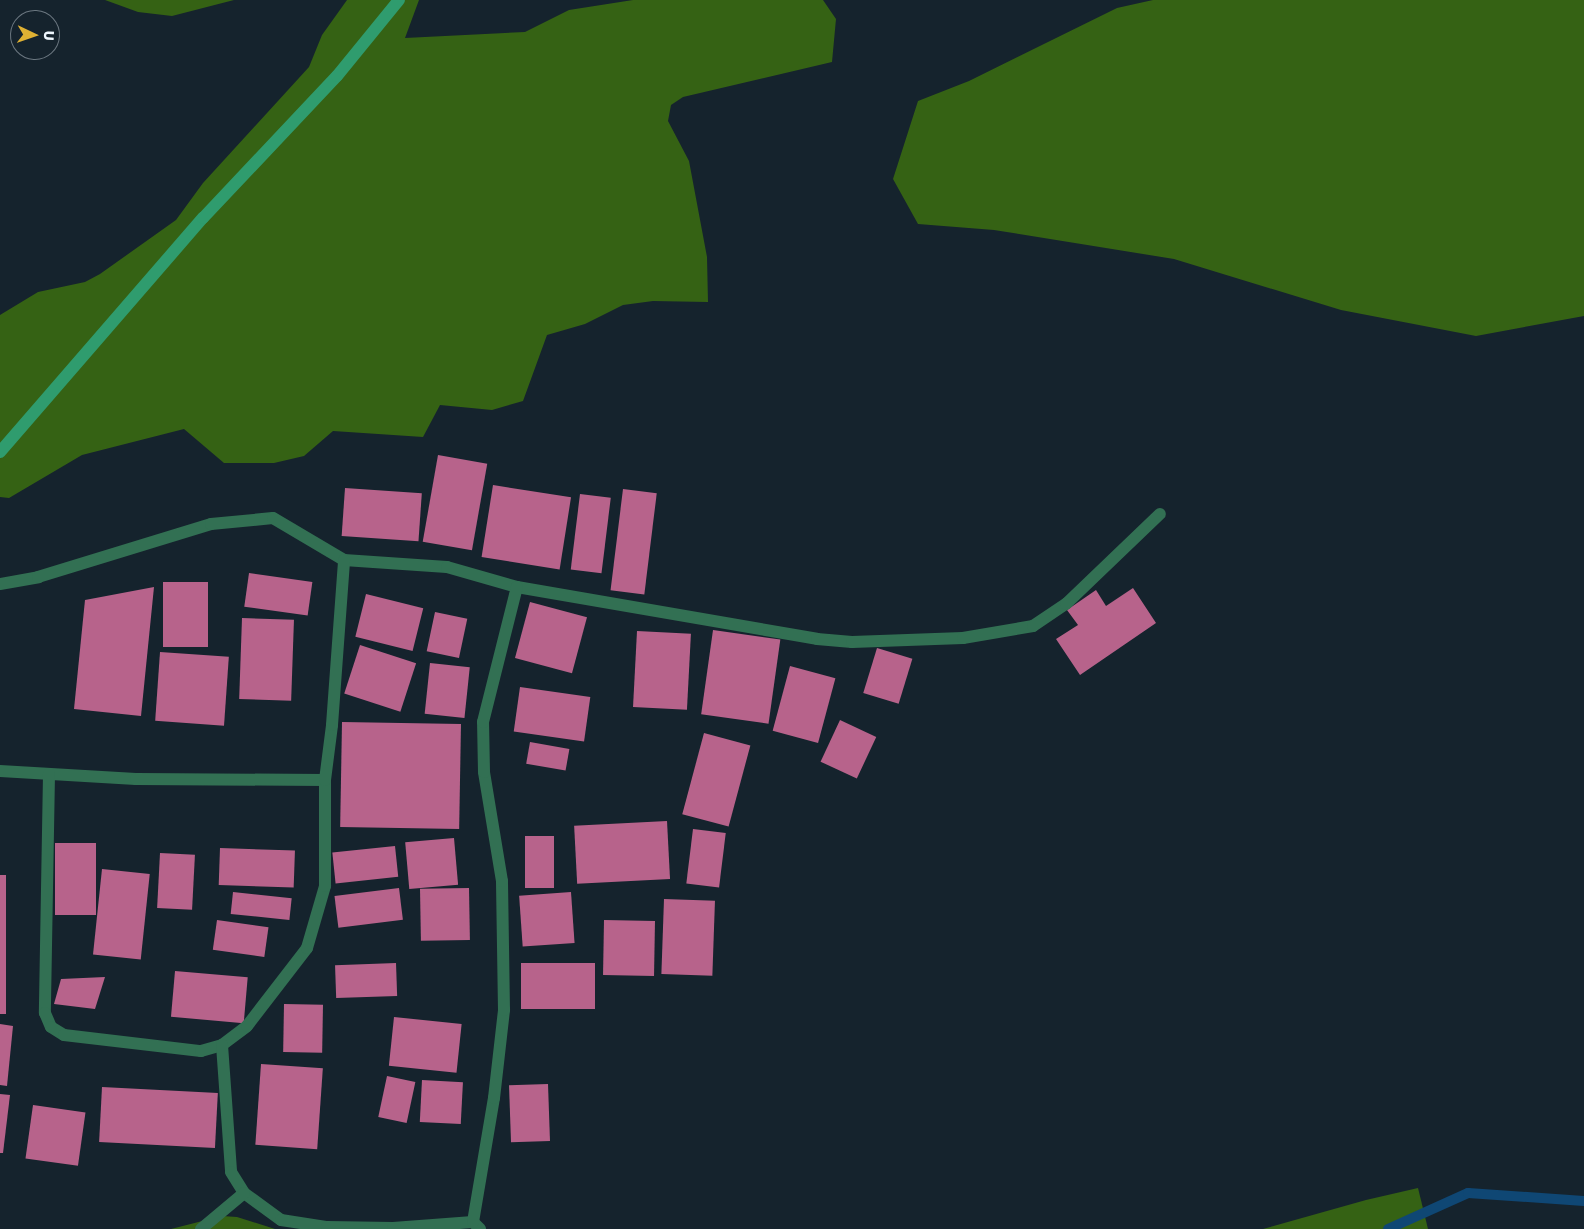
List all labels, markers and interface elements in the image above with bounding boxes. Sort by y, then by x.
north arrow [10,10,60,60]
text: U [39,30,59,41]

